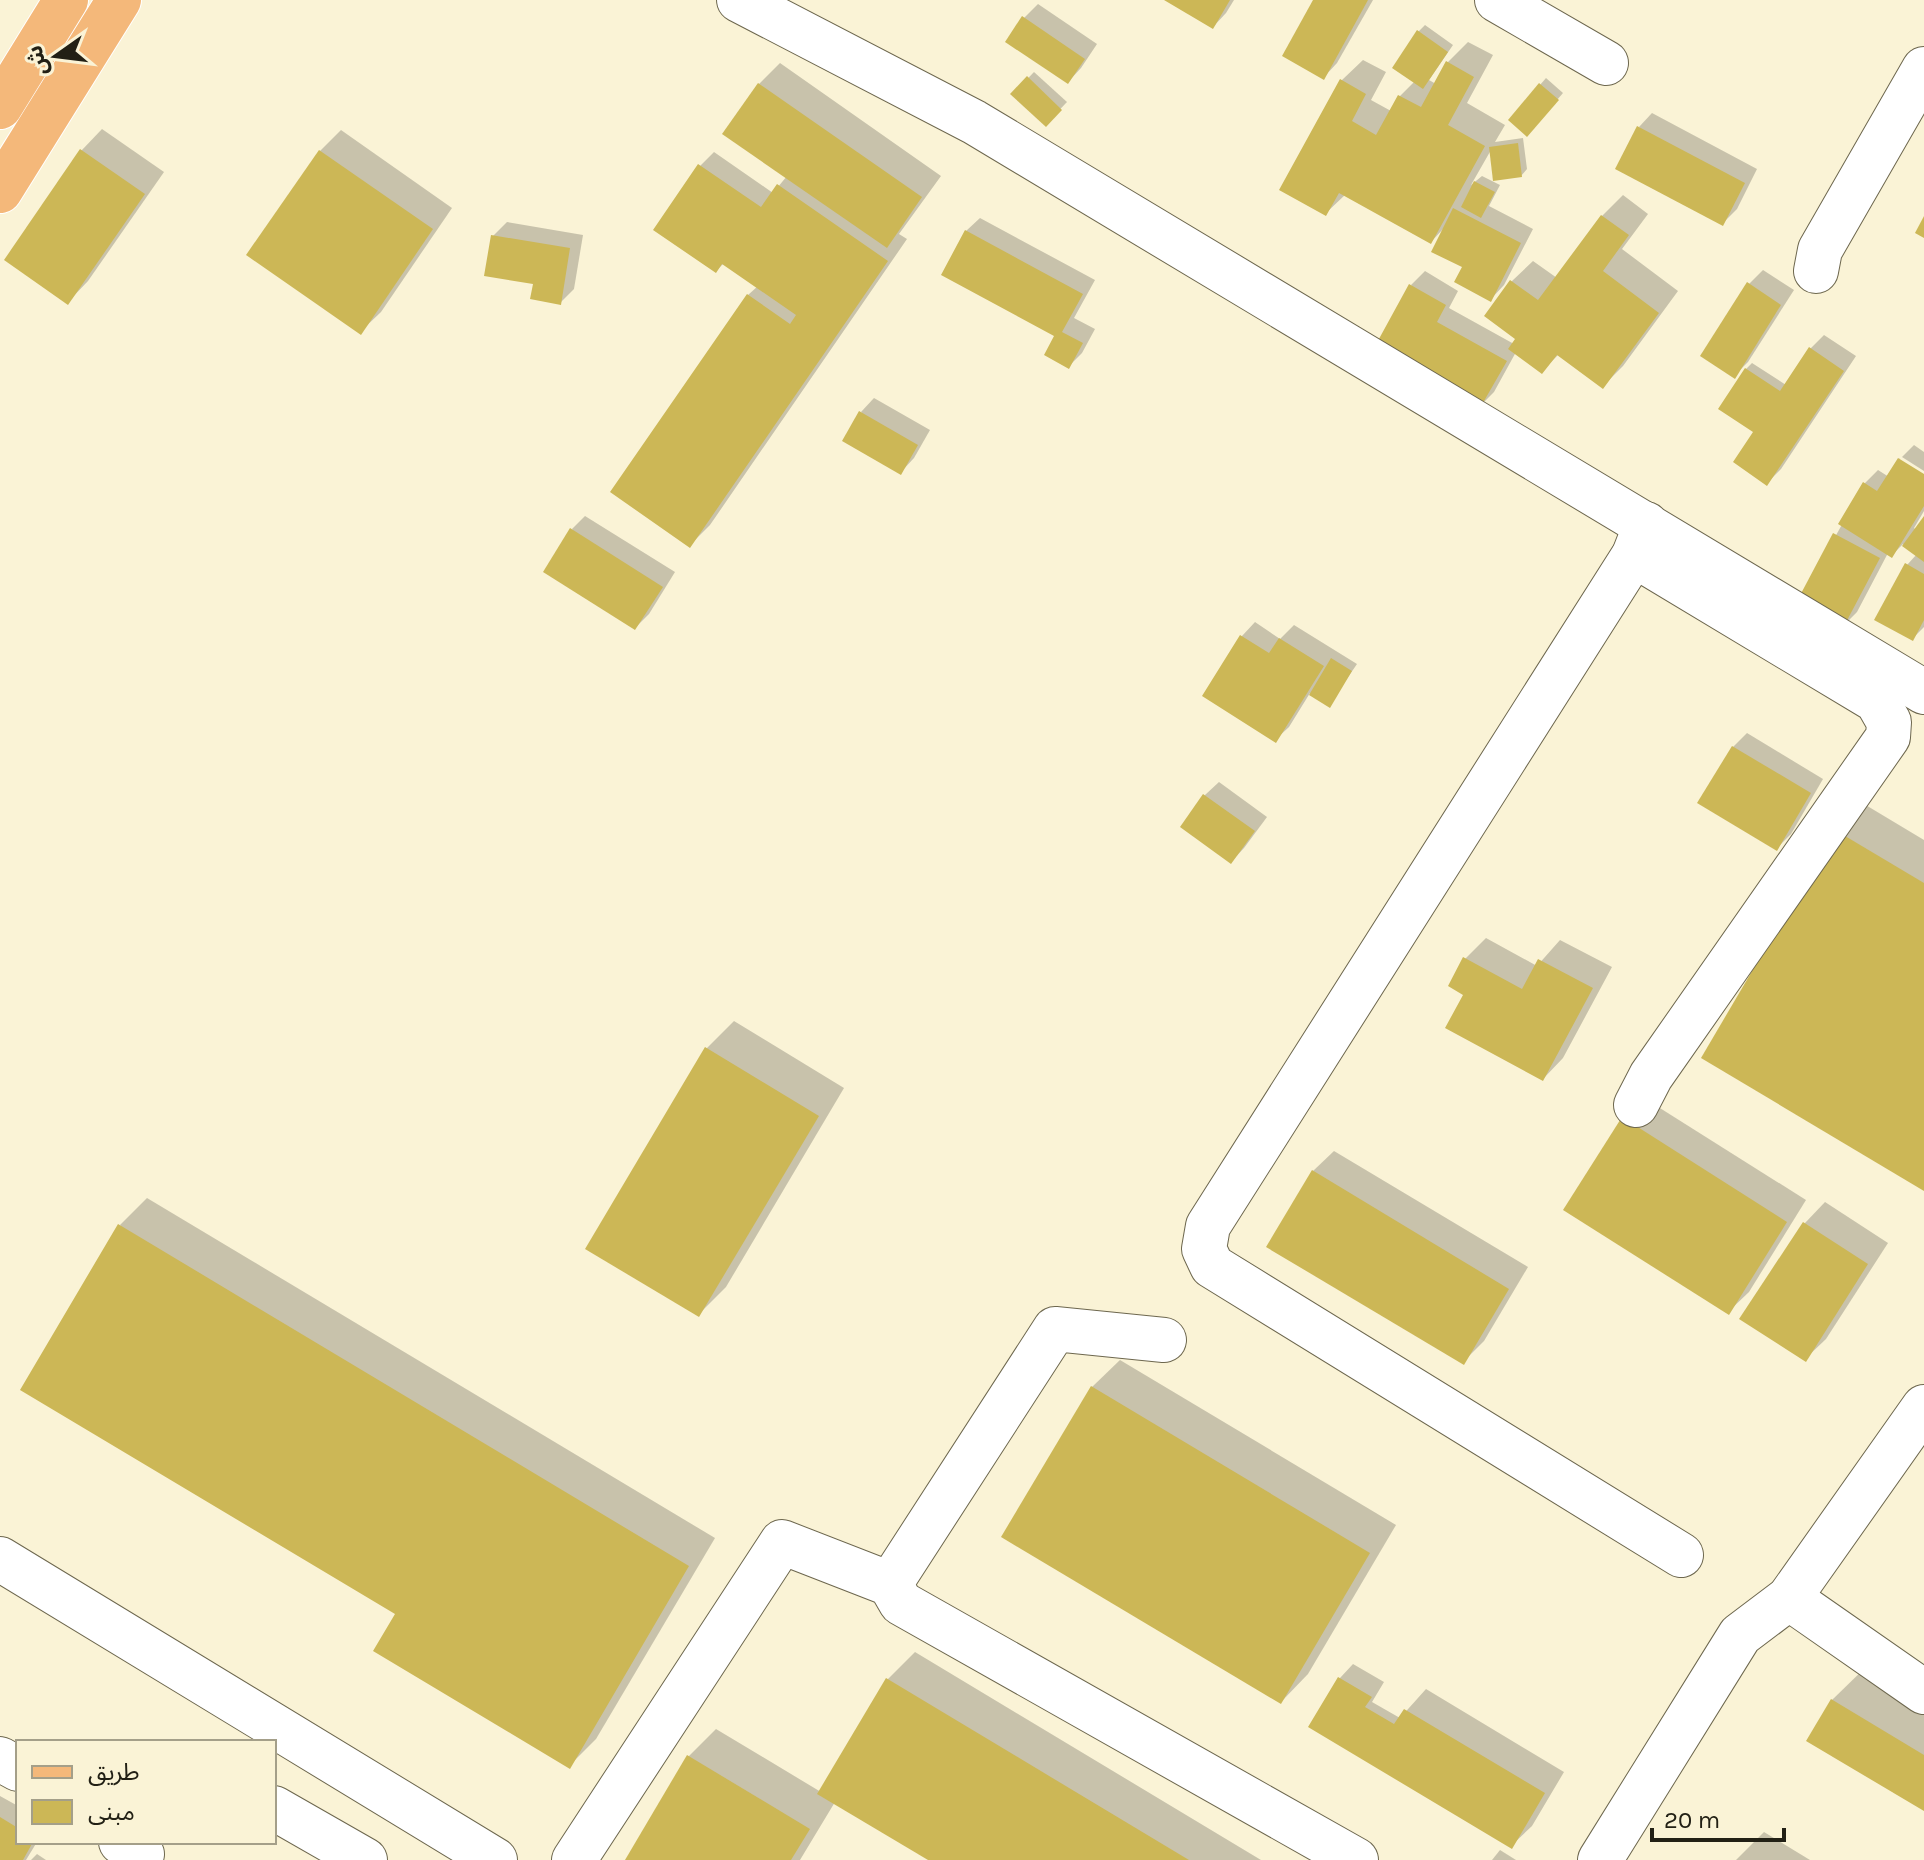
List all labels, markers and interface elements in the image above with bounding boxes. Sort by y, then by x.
north arrow [16,16,96,96]
text: ش [21,43,54,78]
legend [16,1740,276,1844]
text: طريق [88,1758,140,1787]
scale bar [1652,1792,1784,1842]
text: مبنى [88,1798,135,1826]
text: 20 m [1664,1806,1720,1834]

